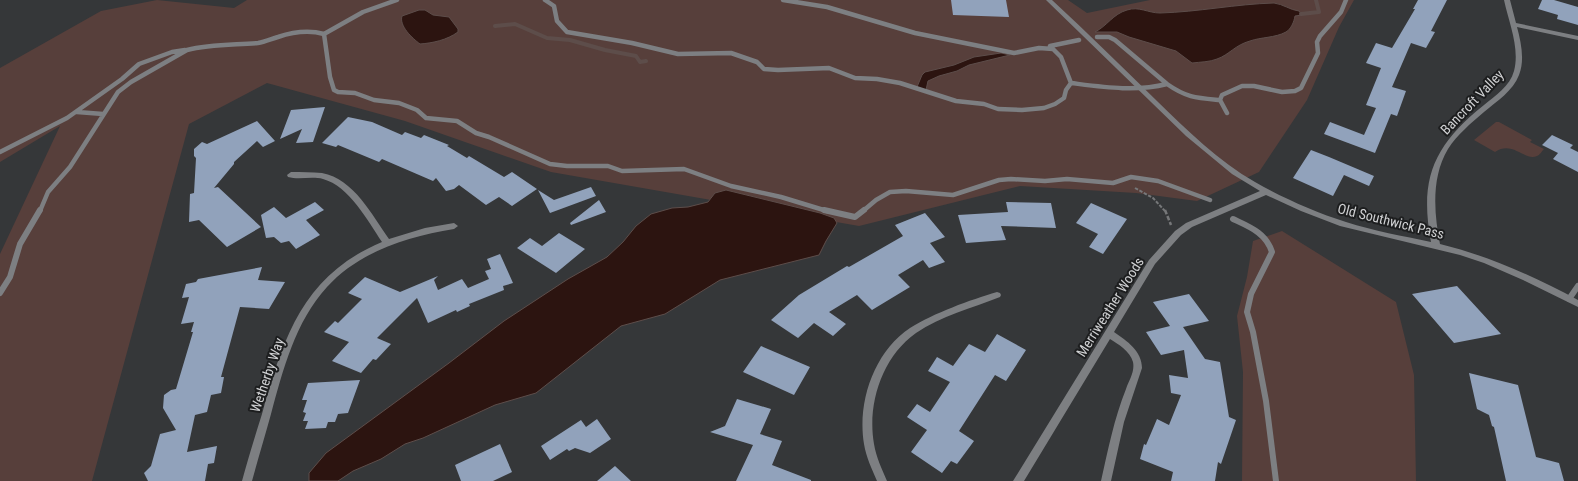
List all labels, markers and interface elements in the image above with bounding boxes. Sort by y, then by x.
street label: Bancroft Valley [1437,66,1507,138]
street label: Old Southwick Pass [1336,200,1446,242]
street label: Merriweather Woods [1073,254,1147,360]
street label: Wetherby Way [247,336,287,414]

